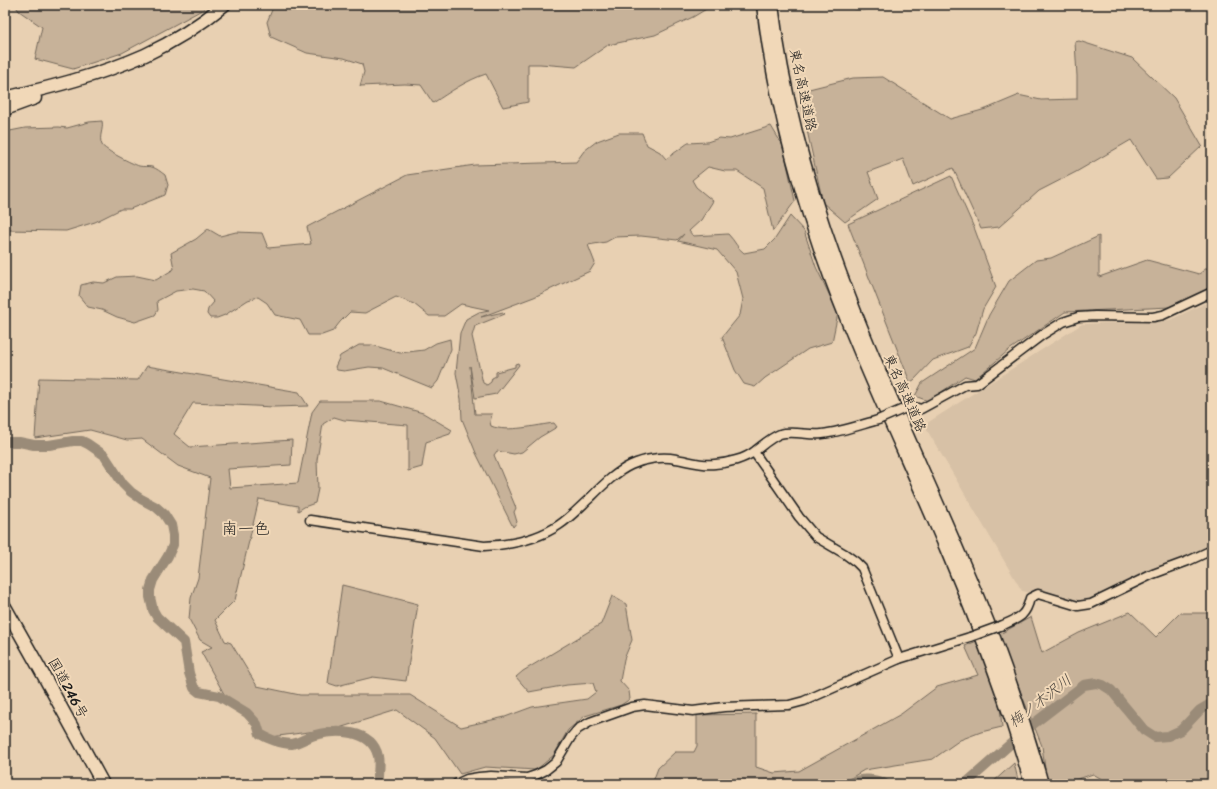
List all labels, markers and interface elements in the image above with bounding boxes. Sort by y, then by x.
street label: 東名高速道路 [782,46,824,134]
street label: 東名高速道路 [876,350,934,436]
district label: 南一色 [222,514,270,543]
street label: 国道246号 [41,653,95,723]
water label: 梅ノ木沢川 [1002,668,1078,734]

